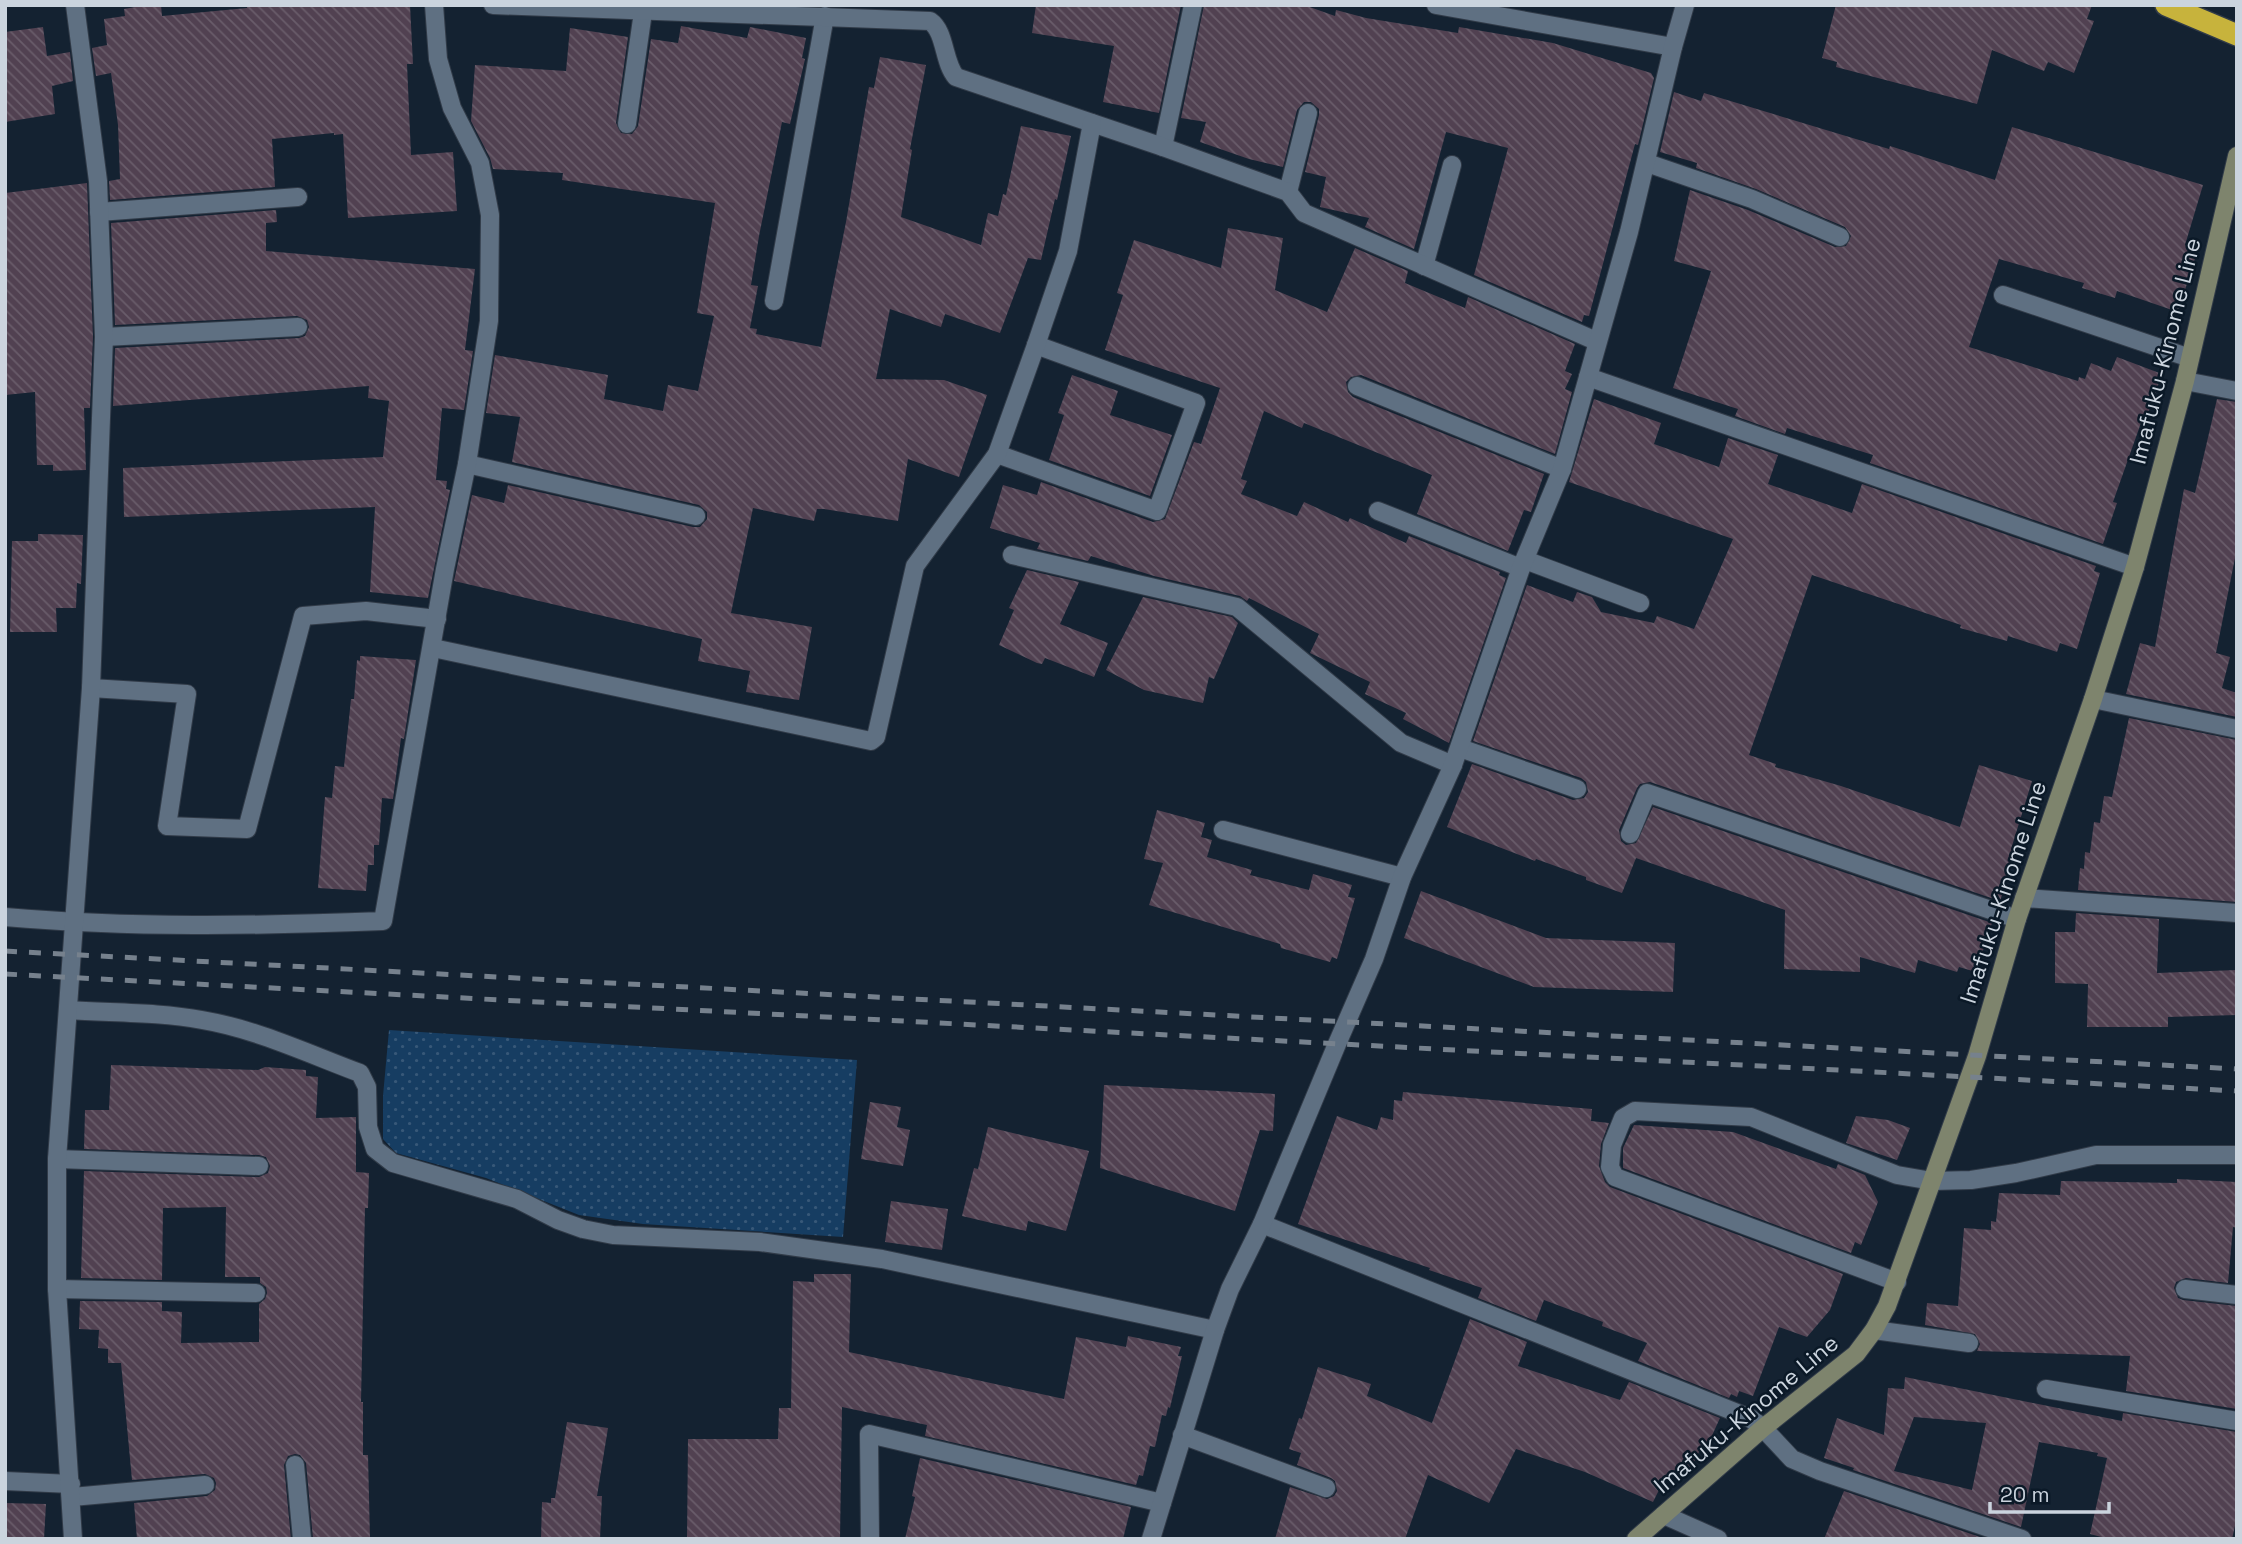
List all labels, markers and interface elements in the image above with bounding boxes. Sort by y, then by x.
street label: Imafuku-Kinome Line [2122,235,2208,467]
street label: Imafuku-Kinome Line [1953,777,2053,1007]
street label: Imafuku-Kinome Line [1647,1328,1845,1500]
scale bar [1990,1470,2109,1514]
text: 20 m [2000,1481,2050,1508]

